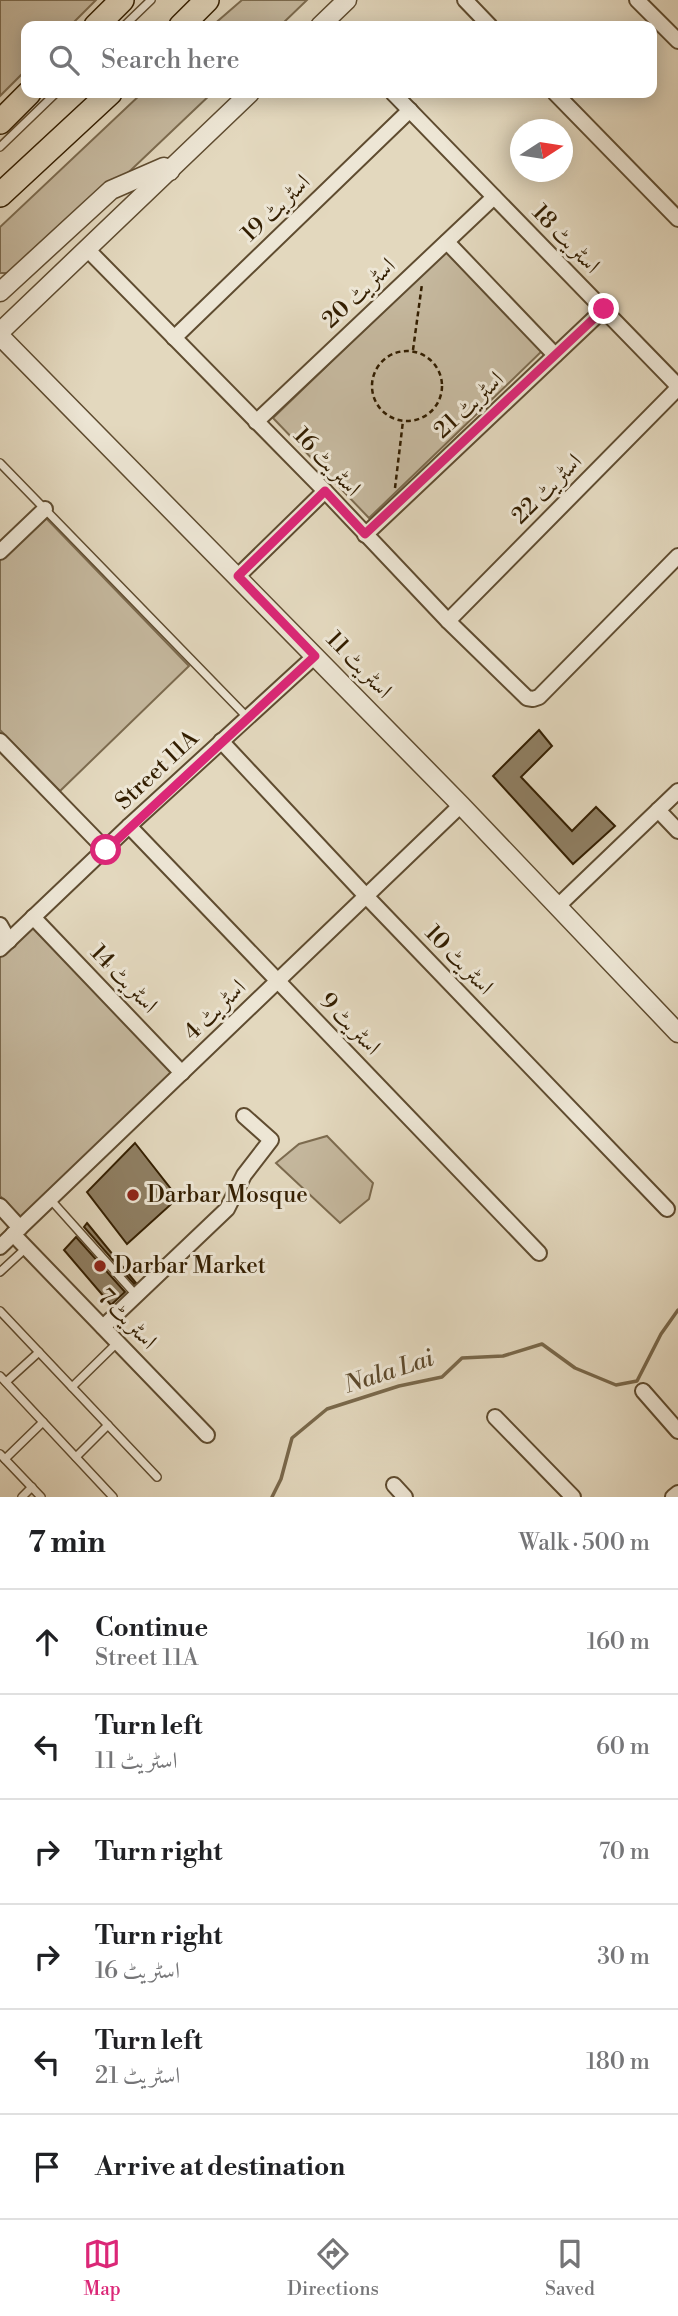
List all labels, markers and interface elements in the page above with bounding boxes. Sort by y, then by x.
search box [21,21,657,98]
icon: search [45,41,83,79]
text: Search here [101,44,240,76]
north arrow [510,119,573,182]
street label: اسٹریٹ 19 [236,168,316,248]
street label: اسٹریٹ 18 [526,199,606,279]
street label: اسٹریٹ 20 [316,252,402,334]
route end [588,293,619,324]
street label: اسٹریٹ 21 [428,366,510,444]
street label: اسٹریٹ 16 [287,422,367,502]
street label: اسٹریٹ 22 [506,448,588,530]
street label: اسٹریٹ 11 [320,626,398,704]
street label: Street 11A [110,724,205,816]
route start [90,834,121,865]
street label: اسٹریٹ 10 [419,919,499,1001]
street label: اسٹریٹ 14 [85,939,163,1019]
street label: اسٹریٹ 4 [178,974,252,1046]
street label: اسٹریٹ 9 [314,987,386,1061]
place label: Darbar Mosque [147,1181,308,1209]
marker: Darbar Mosque [125,1187,141,1203]
place label: Darbar Market [114,1252,266,1280]
marker: Darbar Market [92,1258,108,1274]
street label: اسٹریٹ 7 [91,1283,163,1355]
water label: Nala Lai [340,1343,438,1401]
text: 7 min [28,1524,106,1562]
text: Walk · 500 m [519,1529,650,1557]
text: Continue [95,1612,208,1644]
icon: ahead [28,1623,66,1661]
text: 160 m [587,1628,650,1656]
text: Street 11A [95,1644,199,1672]
text: Turn left [95,1710,203,1742]
icon: left [28,1728,66,1766]
text: 60 m [596,1733,650,1761]
text: اسٹریٹ 11 [95,1747,177,1775]
icon: right [28,1833,66,1871]
text: Turn right [95,1836,223,1868]
text: 70 m [599,1838,650,1866]
text: Turn right [95,1920,223,1952]
icon: right [28,1938,66,1976]
text: 30 m [597,1943,650,1971]
text: اسٹریٹ 16 [95,1957,180,1985]
text: Turn left [95,2025,203,2057]
icon: left [28,2043,66,2081]
text: 180 m [586,2048,650,2076]
text: اسٹریٹ 21 [95,2062,180,2090]
icon: arrive [28,2148,66,2186]
text: Arrive at destination [95,2151,345,2183]
tab: Map [83,2235,121,2301]
tab: Directions [287,2235,379,2301]
tab: Saved [545,2235,595,2301]

